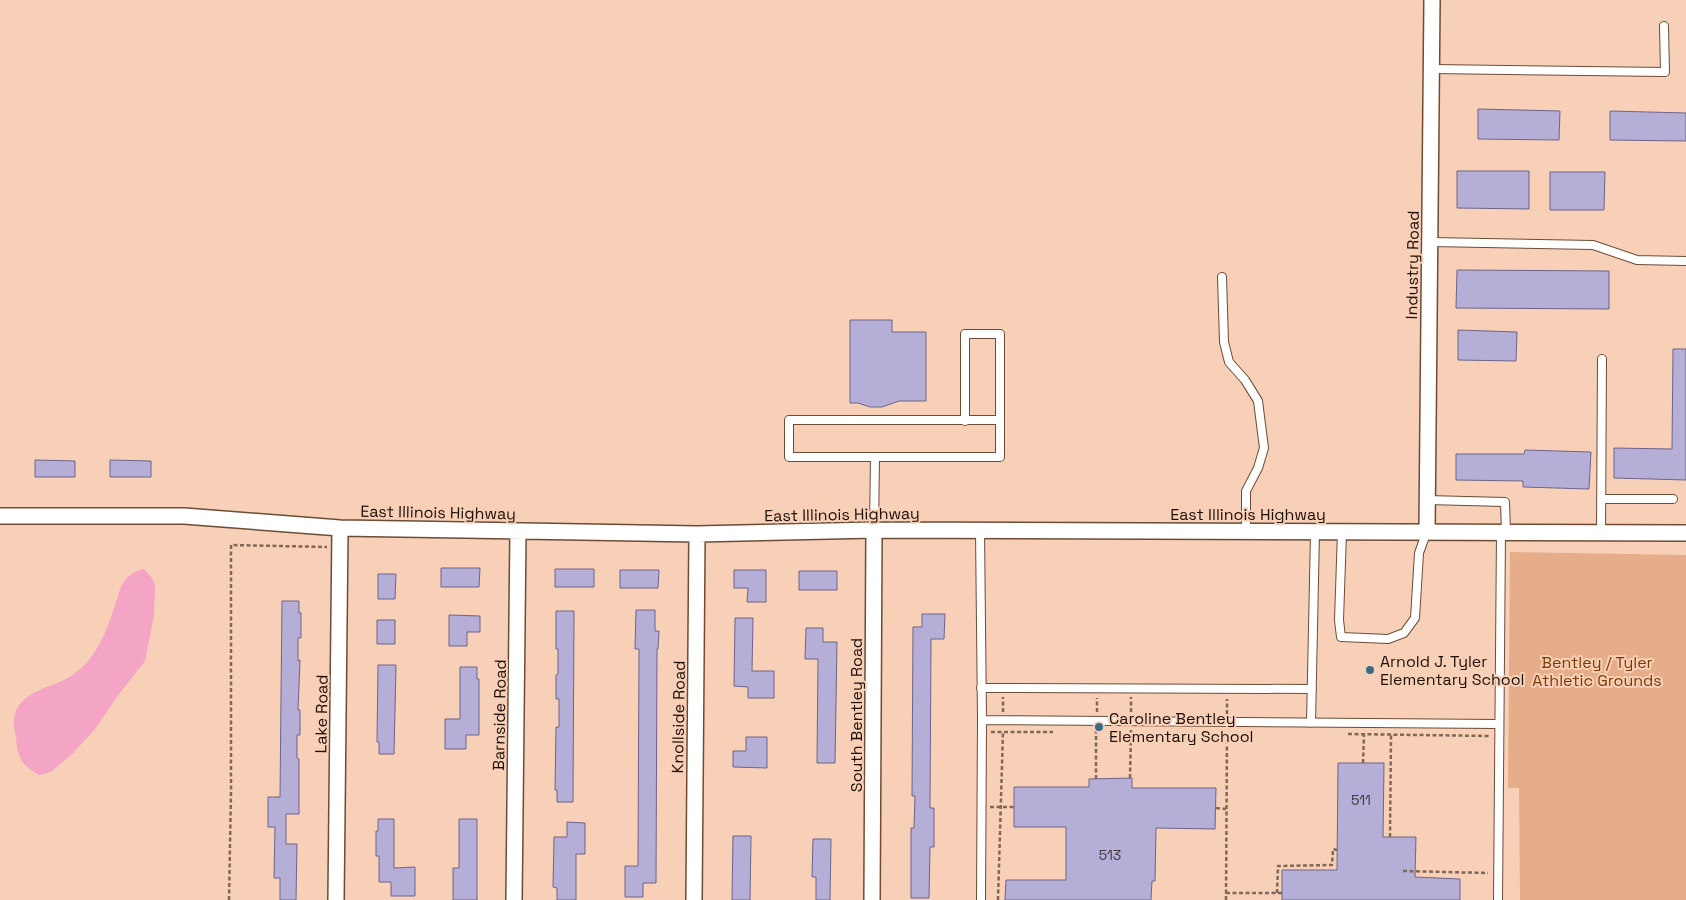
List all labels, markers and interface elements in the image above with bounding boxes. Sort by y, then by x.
street label: Industry Road [1401,211,1424,319]
street label: East Illinois Highway [360,501,516,524]
street label: East Illinois Highway [764,503,920,526]
street label: East Illinois Highway [1170,504,1326,525]
street label: South Bentley Road [846,638,867,792]
place label: Arnold J. Tyler Elementary School [1380,651,1525,690]
park label: Bentley / Tyler Athletic Grounds [1532,652,1662,691]
street label: Barnside Road [488,659,511,771]
street label: Knollside Road [667,660,690,774]
marker: Arnold J. Tyler Elementary School [1364,664,1376,676]
street label: Lake Road [310,674,333,754]
place label: Caroline Bentley Elementary School [1109,708,1254,747]
marker: Caroline Bentley Elementary School [1093,721,1105,733]
house number: 511 [1351,791,1371,809]
house number: 513 [1099,846,1121,864]

